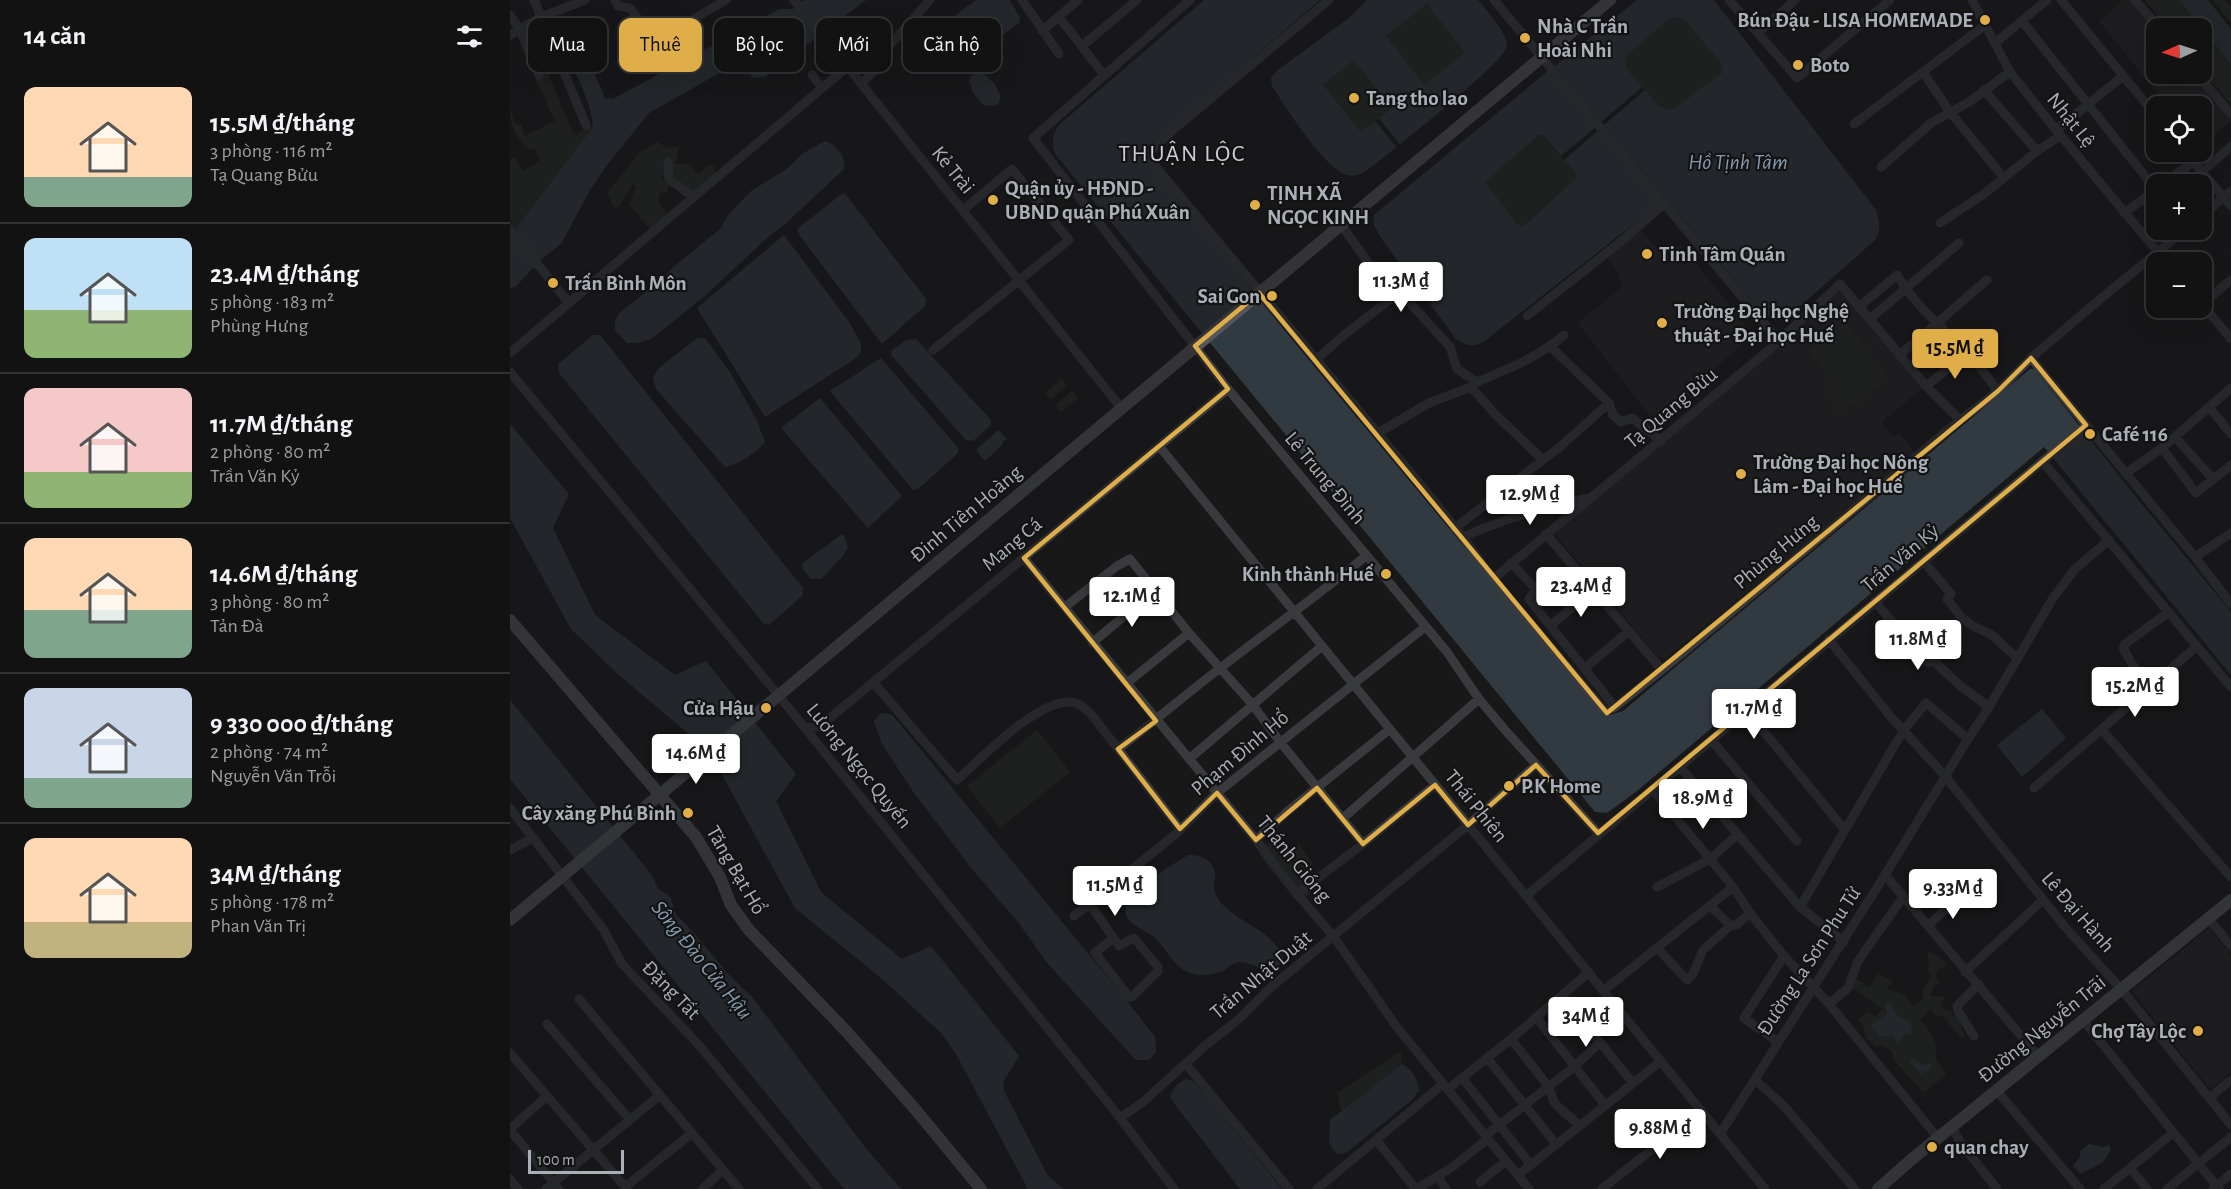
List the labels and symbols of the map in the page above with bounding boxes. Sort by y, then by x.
place label: Bún Đậu - LISA HOMEMADE [1737,10,1973,31]
marker: Bún Đậu - LISA HOMEMADE [1978,13,1992,27]
place label: Nhà C Trần Hoài Nhi [1537,15,1628,61]
north arrow [2146,18,2212,84]
marker: Nhà C Trần Hoài Nhi [1518,31,1532,45]
place label: Boto [1810,55,1850,76]
marker: Boto [1791,58,1805,72]
place label: Tang tho lao [1366,88,1468,109]
street label: Nhật Lệ [2043,89,2099,151]
marker: Tang tho lao [1347,91,1361,105]
district label: THUẬN LỘC [1118,140,1246,166]
street label: Kẻ Trài [928,142,978,198]
water label: Hồ Tịnh Tâm [1688,151,1788,173]
place label: Quận ủy - HĐND - UBND quận Phú Xuân [1005,178,1190,223]
place label: TỊNH XÃ NGỌC KINH [1267,181,1369,228]
marker: Quận ủy - HĐND - UBND quận Phú Xuân [986,193,1000,207]
marker: TỊNH XÃ NGỌC KINH [1248,198,1262,212]
place label: Tinh Tâm Quán [1659,244,1786,266]
marker: Tinh Tâm Quán [1640,247,1654,261]
pin: 11.3M ₫ [1346,262,1456,313]
place label: Trấn Bình Môn [565,272,687,294]
marker: Trấn Bình Môn [546,276,560,290]
place label: Sai Gon [1198,286,1260,307]
marker: Sai Gon [1265,289,1279,303]
place label: Trường Đại học Nghệ thuật - Đại học Huế [1674,301,1849,346]
marker: Trường Đại học Nghệ thuật - Đại học Huế [1655,316,1669,330]
pin: 15.5M ₫ [1900,329,2010,380]
street label: Tạ Quang Bửu [1621,363,1721,453]
place label: Café 116 [2102,424,2168,445]
marker: Café 116 [2083,427,2097,441]
street label: Lê Trung Đình [1281,428,1369,528]
place label: Trường Đại học Nông Lâm - Đại học Huế [1753,452,1929,497]
street label: Đinh Tiên Hoàng [906,461,1026,567]
marker: Trường Đại học Nông Lâm - Đại học Huế [1734,467,1748,481]
pin: 12.9M ₫ [1475,475,1585,526]
street label: Phùng Hưng [1730,510,1823,593]
street label: Mang Cá [978,513,1046,575]
street label: Trần Văn Kỷ [1857,520,1943,596]
place label: Kinh thành Huế [1242,563,1374,585]
marker: Kinh thành Huế [1379,567,1393,581]
pin: 23.4M ₫ [1526,567,1636,618]
pin: 12.1M ₫ [1077,577,1187,628]
pin: 11.8M ₫ [1863,620,1973,671]
pin: 15.2M ₫ [2080,667,2190,718]
pin: 11.7M ₫ [1699,689,1809,740]
place label: Cửa Hậu [683,698,754,719]
street label: Lương Ngọc Quyến [802,699,916,833]
marker: Cửa Hậu [759,701,773,715]
street label: Phạm Đình Hổ [1187,706,1293,800]
pin: 14.6M ₫ [641,734,751,785]
street label: Thái Phiên [1441,766,1511,846]
place label: P.K Home [1521,776,1601,797]
marker: P.K Home [1502,779,1516,793]
pin: 18.9M ₫ [1648,779,1758,830]
place label: Cây xăng Phú Bình [522,803,676,824]
marker: Cây xăng Phú Bình [681,806,695,820]
street label: Thánh Gióng [1253,812,1336,907]
street label: Tăng Bạt Hổ [702,822,771,918]
pin: 11.5M ₫ [1060,866,1170,917]
street label: Lê Đại Hành [2038,868,2118,956]
pin: 9.33M ₫ [1898,869,2008,920]
street label: Đường La Sơn Phu Tử [1753,883,1865,1039]
water label: Sông Đào Cửa Hậu [648,896,756,1024]
street label: Trần Nhật Duật [1206,927,1316,1023]
street label: Đặng Tất [638,956,704,1024]
street label: Đường Nguyễn Trãi [1974,970,2110,1087]
pin: 34M ₫ [1544,997,1628,1048]
place label: Chợ Tây Lộc [2091,1021,2186,1042]
marker: Chợ Tây Lộc [2191,1024,2205,1038]
pin: 9.88M ₫ [1605,1109,1715,1160]
place label: quan chay [1944,1137,2029,1158]
marker: quan chay [1925,1140,1939,1154]
scale bar [528,1147,624,1174]

